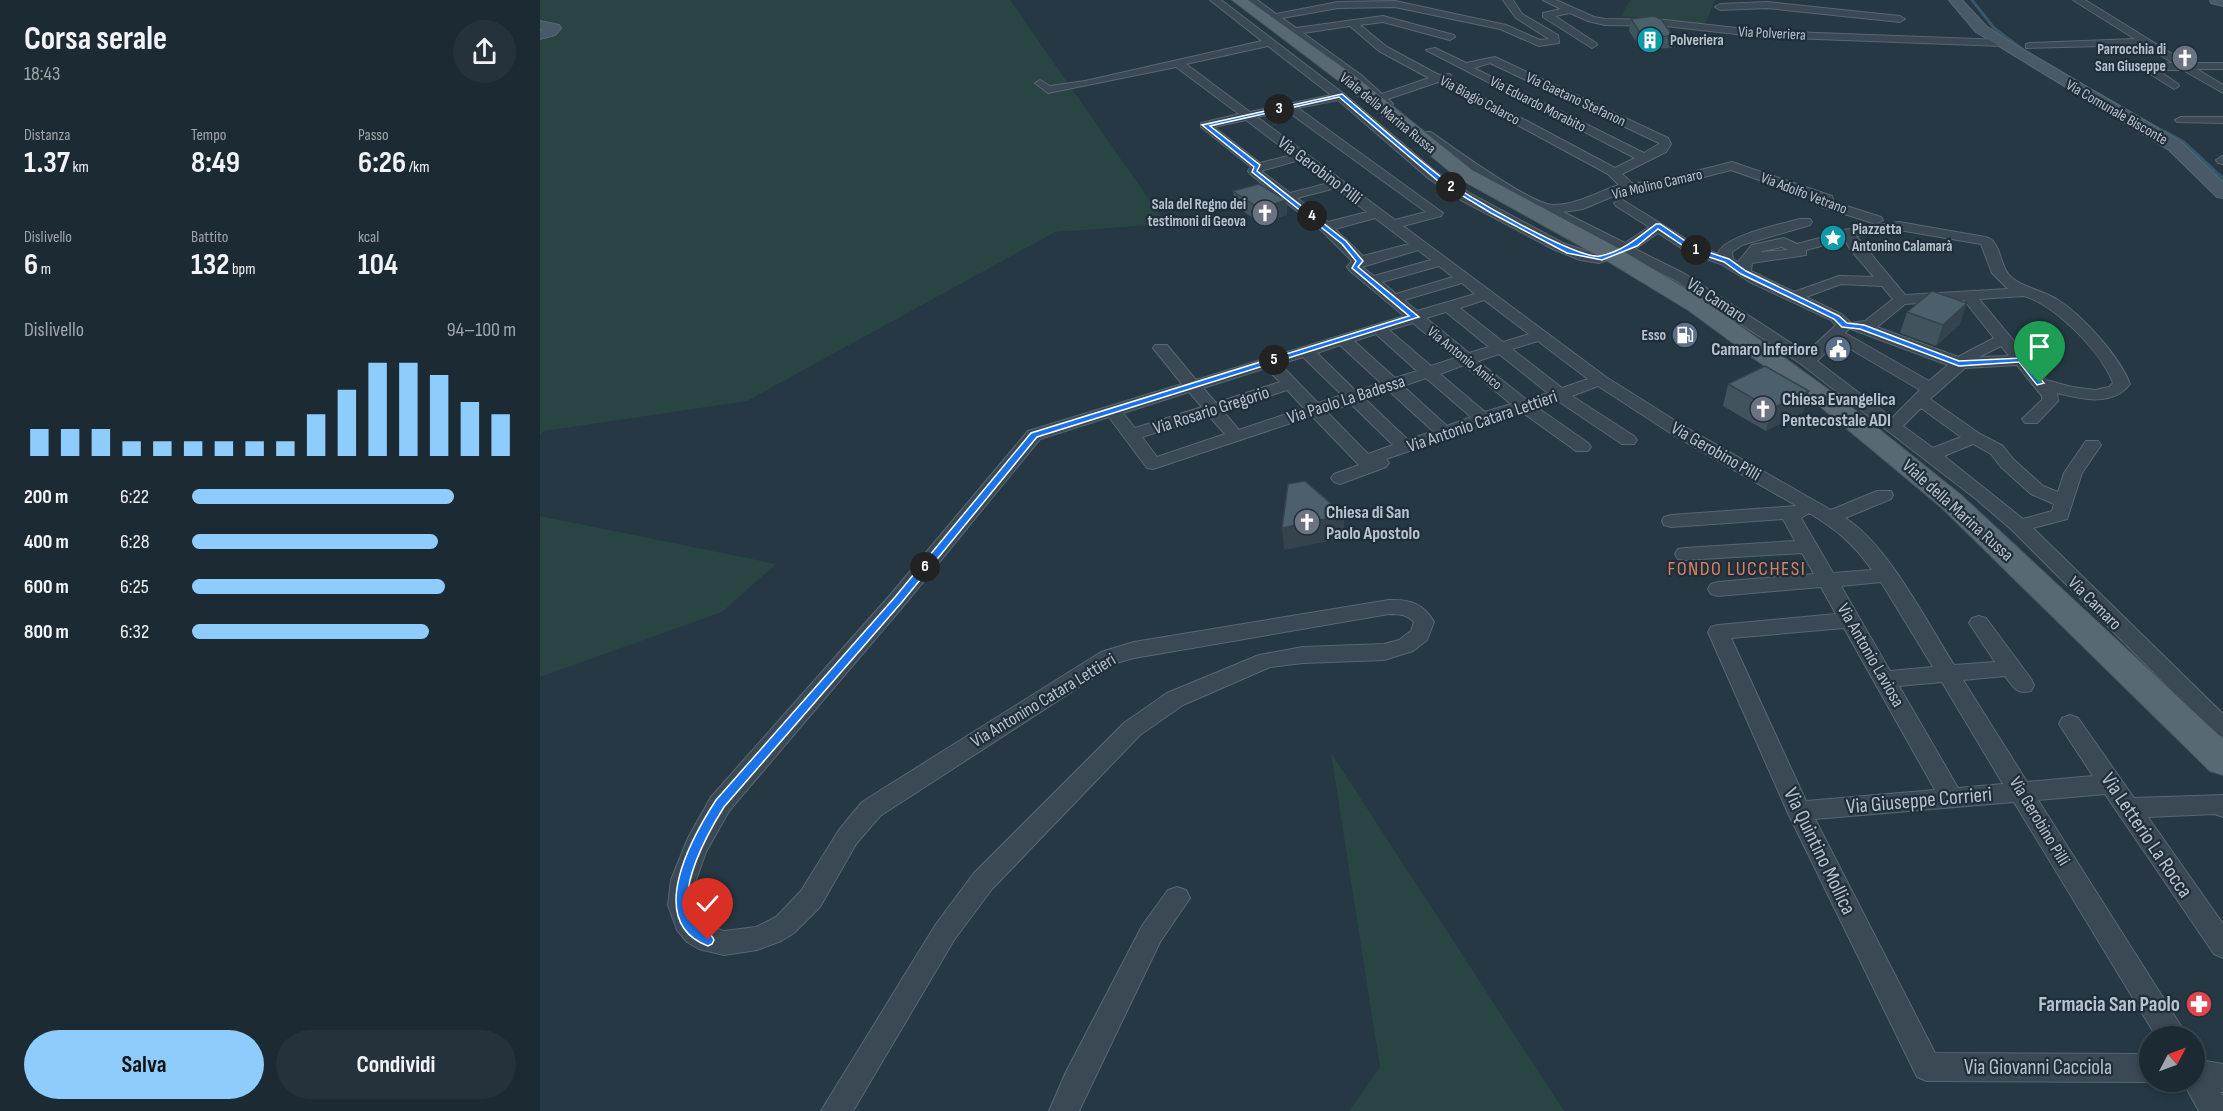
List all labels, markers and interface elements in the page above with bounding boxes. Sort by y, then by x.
text: Corsa serale [24,19,167,59]
button: share [453,20,516,83]
street label: Via Polveriera [1738,22,1807,45]
building icon: Polveriera [1635,25,1665,55]
place label: Polveriera [1670,31,1724,50]
place label: Parrocchia di San Giuseppe [2095,40,2166,76]
church icon: Parrocchia di San Giuseppe [2170,43,2200,73]
text: 18:43 [24,62,60,86]
street label: Via Gaetano Stefanon [1523,68,1629,131]
street label: Viale della Marina Russa [1336,69,1440,158]
street label: Via Biagio Calarco [1436,71,1523,129]
street label: Via Eduardo Morabito [1486,72,1589,137]
street label: Via Comunale Bisconte [2062,76,2171,149]
pin: 3 [1264,94,1294,124]
text: 3 [1275,99,1283,118]
text: Distanza [24,126,70,145]
text: Tempo [191,126,226,145]
text: Passo [358,126,389,145]
street label: Via Gerobino Pilli [1273,132,1366,209]
text: 1.37 [24,145,70,181]
text: 8:49 [191,145,240,181]
text: 6:26 [358,145,406,181]
text: km [70,158,89,177]
text: /km [406,158,429,177]
street label: Via Molino Camaro [1610,165,1704,204]
street label: Via Adolfo Vetrano [1758,168,1850,219]
pin: 2 [1436,172,1466,202]
text: 2 [1447,177,1455,196]
place label: Sala del Regno dei testimoni di Geova [1148,195,1246,231]
church icon: Sala del Regno dei testimoni di Geova [1250,198,1280,228]
pin: 4 [1297,201,1327,231]
text: 4 [1308,206,1316,225]
place label: Piazzetta Antonino Calamarà [1851,220,1952,256]
place icon: Piazzetta Antonino Calamarà [1818,223,1848,253]
text: Dislivello [24,228,72,247]
text: Battito [191,228,228,247]
text: kcal [358,228,379,247]
pin: 1 [1681,235,1711,265]
text: 1 [1693,240,1699,259]
text: 6 [24,247,38,283]
text: 132 [191,247,229,283]
text: 104 [358,247,398,283]
text: m [38,260,51,279]
text: bpm [229,260,255,279]
street label: Via Camaro [1683,273,1751,328]
text: Dislivello [24,318,84,342]
text: 94–100 m [447,318,516,342]
fuel station icon: Esso [1670,320,1700,350]
pin [2014,321,2065,383]
street label: Via Antonio Amico [1423,322,1506,394]
place label: Esso [1642,326,1666,345]
icon: arrive [2023,330,2056,363]
public building icon: Camaro Inferiore [1823,334,1853,364]
place label: Camaro Inferiore [1711,339,1818,360]
pin: 5 [1259,345,1289,375]
text: 5 [1270,350,1278,369]
street label: Via Paolo La Badessa [1285,371,1408,428]
street label: Via Rosario Gregorio [1151,382,1272,439]
street label: Via Antonio Catara Lettieri [1404,386,1560,457]
place label: Chiesa Evangelica Pentecostale ADI [1782,389,1896,431]
church icon: Chiesa Evangelica Pentecostale ADI [1748,394,1778,424]
street label: Via Gerobino Pilli [1667,417,1764,486]
street label: Viale della Marina Russa [1898,455,2018,566]
text: 200 m [24,485,68,509]
text: 6:22 [120,485,149,509]
place label: Chiesa di San Paolo Apostolo [1326,502,1420,544]
church icon: Chiesa di San Paolo Apostolo [1292,507,1322,537]
text: 400 m [24,530,69,554]
text: 6:28 [120,530,150,554]
pin: 6 [910,552,940,582]
text: 6 [921,557,929,576]
district label: FONDO LUCCHESI [1668,557,1806,581]
street label: Via Camaro [2063,572,2126,635]
text: 600 m [24,575,69,599]
text: 6:25 [120,575,149,599]
street label: Via Antonio Laviosa [1833,600,1909,711]
text: 800 m [24,620,69,644]
text: 6:32 [120,620,149,644]
street label: Via Antonino Catara Lettieri [967,649,1119,752]
street label: Via Letterio La Rocca [2096,768,2198,903]
street label: Via Gerobino Pilli [2005,773,2074,870]
street label: Via Giuseppe Corrieri [1845,782,1993,819]
street label: Via Quintino Mollica [1778,784,1861,919]
pin [682,878,733,940]
icon: check [691,887,724,920]
pharmacy icon: Farmacia San Paolo [2184,989,2214,1019]
place label: Farmacia San Paolo [2038,992,2180,1017]
north arrow [2139,1026,2205,1092]
map controls [2139,1026,2205,1092]
button: Salva [24,1030,264,1099]
button: Condividi [276,1030,516,1099]
street label: Via Giovanni Cacciola [1964,1055,2112,1080]

